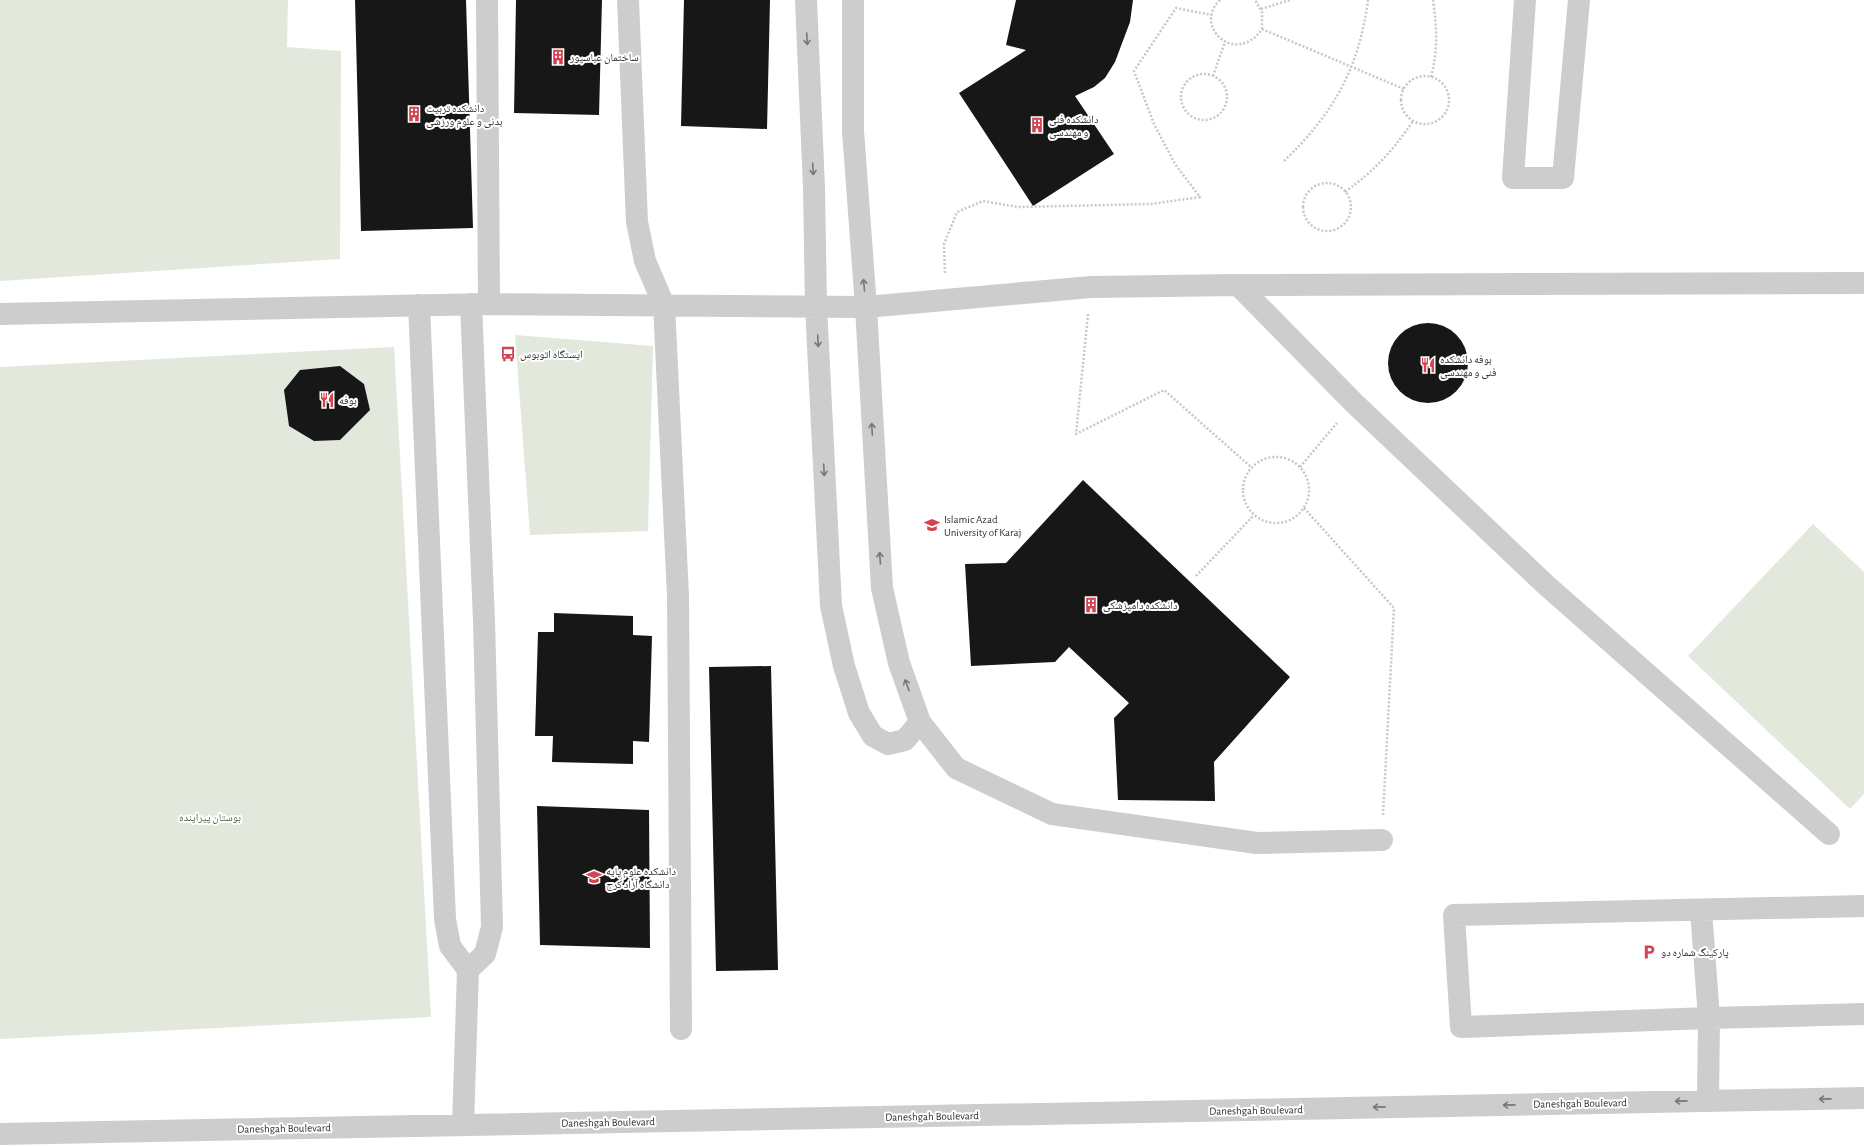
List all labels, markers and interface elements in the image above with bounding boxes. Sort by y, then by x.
one-way arrow [803,32,810,45]
building icon: ساختمان عباسپور [549,48,567,66]
place label: ساختمان عباسپور [569,52,639,64]
place label: دانشکده تربیت بدنی و علوم ورزشی [426,103,503,128]
building icon: دانشکده تربیت بدنی و علوم ورزشی [405,105,423,123]
place label: دانشکده فنی و مهندسی [1049,114,1099,139]
building icon: دانشکده فنی و مهندسی [1028,116,1046,134]
one-way arrow [809,162,816,175]
one-way arrow [861,279,868,292]
one-way arrow [815,334,822,347]
bus stop icon: ایستگاه اتوبوس [499,345,517,363]
place label: ایستگاه اتوبوس [520,349,583,361]
place label: بوفه دانشکده فنی و مهندسی [1440,354,1497,379]
restaurant icon: بوفه دانشکده فنی و مهندسی [1419,356,1437,374]
restaurant icon: بوفه [318,391,336,409]
place label: بوفه [339,395,357,406]
one-way arrow [868,423,876,436]
one-way arrow [821,464,828,477]
place label: Islamic Azad University of Karaj [944,514,1022,538]
school or university icon: Islamic Azad University of Karaj [923,516,941,534]
one-way arrow [877,552,884,565]
building icon: دانشکده دامپزشکی [1082,596,1100,614]
place label: دانشکده دامپزشکی [1103,600,1178,612]
one-way arrow [902,680,910,692]
park label: بوستان پیراینده [179,812,241,824]
place label: دانشکده علوم پایه دانشگاه آزاد کرج [606,866,676,891]
school or university icon: دانشکده علوم پایه دانشگاه آزاد کرج [585,868,603,886]
parking icon: پارکینگ شماره دو [1640,943,1658,961]
place label: پارکینگ شماره دو [1661,947,1729,959]
one-way arrow [1819,1095,1832,1102]
street label: Daneshgah Boulevard [1533,1097,1627,1110]
one-way arrow [1675,1097,1688,1105]
one-way arrow [1503,1101,1516,1109]
one-way arrow [1373,1103,1386,1111]
street label: Daneshgah Boulevard [1209,1104,1303,1117]
street label: Daneshgah Boulevard [885,1110,979,1123]
street label: Daneshgah Boulevard [561,1116,655,1129]
street label: Daneshgah Boulevard [237,1122,331,1135]

